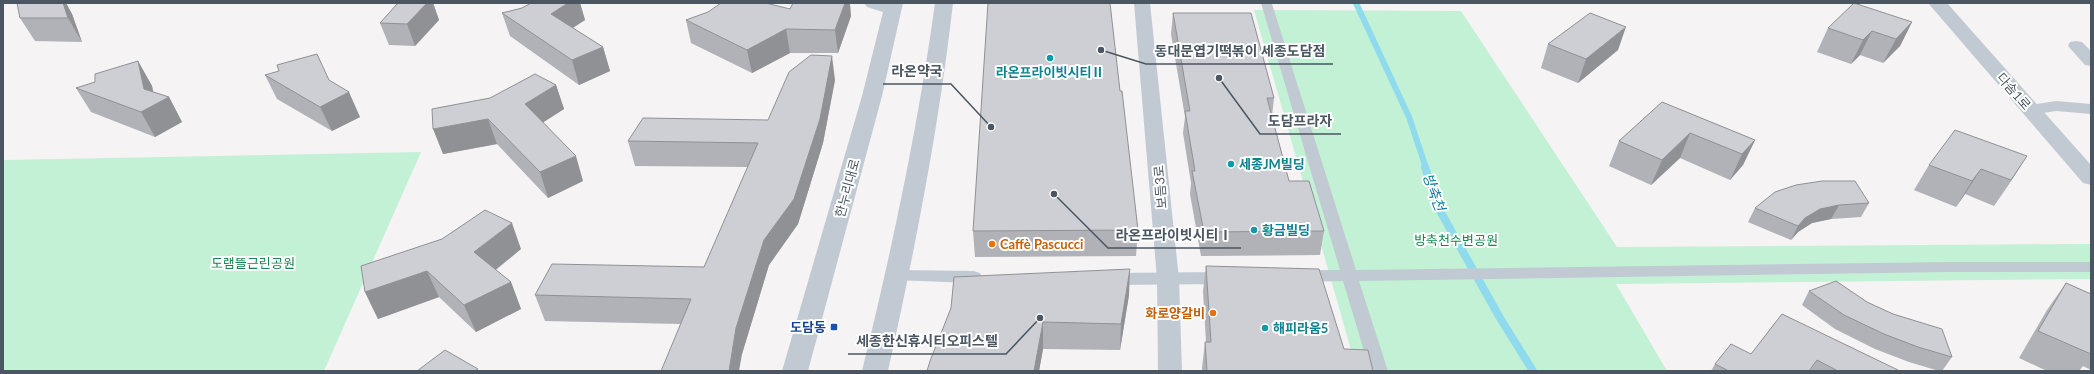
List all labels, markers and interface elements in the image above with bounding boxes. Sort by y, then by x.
callout: 동대문엽기떡볶이 세종도담점 [1146,38,1333,64]
text: 동대문엽기떡볶이 세종도담점 [1155,42,1325,59]
marker: 라온프라이빗시티Ⅱ [1045,53,1055,63]
callout: 라온약국 [883,58,951,84]
text: 라온약국 [891,62,943,79]
place label: 라온프라이빗시티Ⅱ [996,64,1104,80]
street label: 다솜1로 [1994,69,2034,113]
callout: 도담프라자 [1260,108,1341,134]
text: 도담프라자 [1268,112,1332,129]
place label: 세종JM빌딩 [1239,156,1305,172]
street label: 한누리대로 [832,157,862,219]
marker: 세종JM빌딩 [1226,159,1236,169]
street label: 보듬3로 [1150,165,1170,209]
water label: 방축천 [1420,171,1449,214]
callout: 라온프라이빗시티Ⅰ [1108,222,1241,248]
place label: 황금빌딩 [1262,222,1310,238]
marker: 황금빌딩 [1249,225,1259,235]
text: 라온프라이빗시티Ⅰ [1115,226,1233,243]
park label: 방축천수변공원 [1414,232,1498,248]
place label: Caffè Pascucci [1000,236,1083,252]
marker: Caffè Pascucci [987,239,997,249]
park label: 도램뜰근린공원 [211,255,295,271]
place label: 화로양갈비 [1145,305,1205,321]
marker: 화로양갈비 [1208,308,1218,318]
place label: 도담동 [790,319,826,335]
place label: 해피라움5 [1273,320,1328,336]
marker: 도담동 [829,322,839,332]
marker: 해피라움5 [1260,323,1270,333]
callout: 세종한신휴시티오피스텔 [848,328,1006,354]
text: 세종한신휴시티오피스텔 [856,332,998,349]

